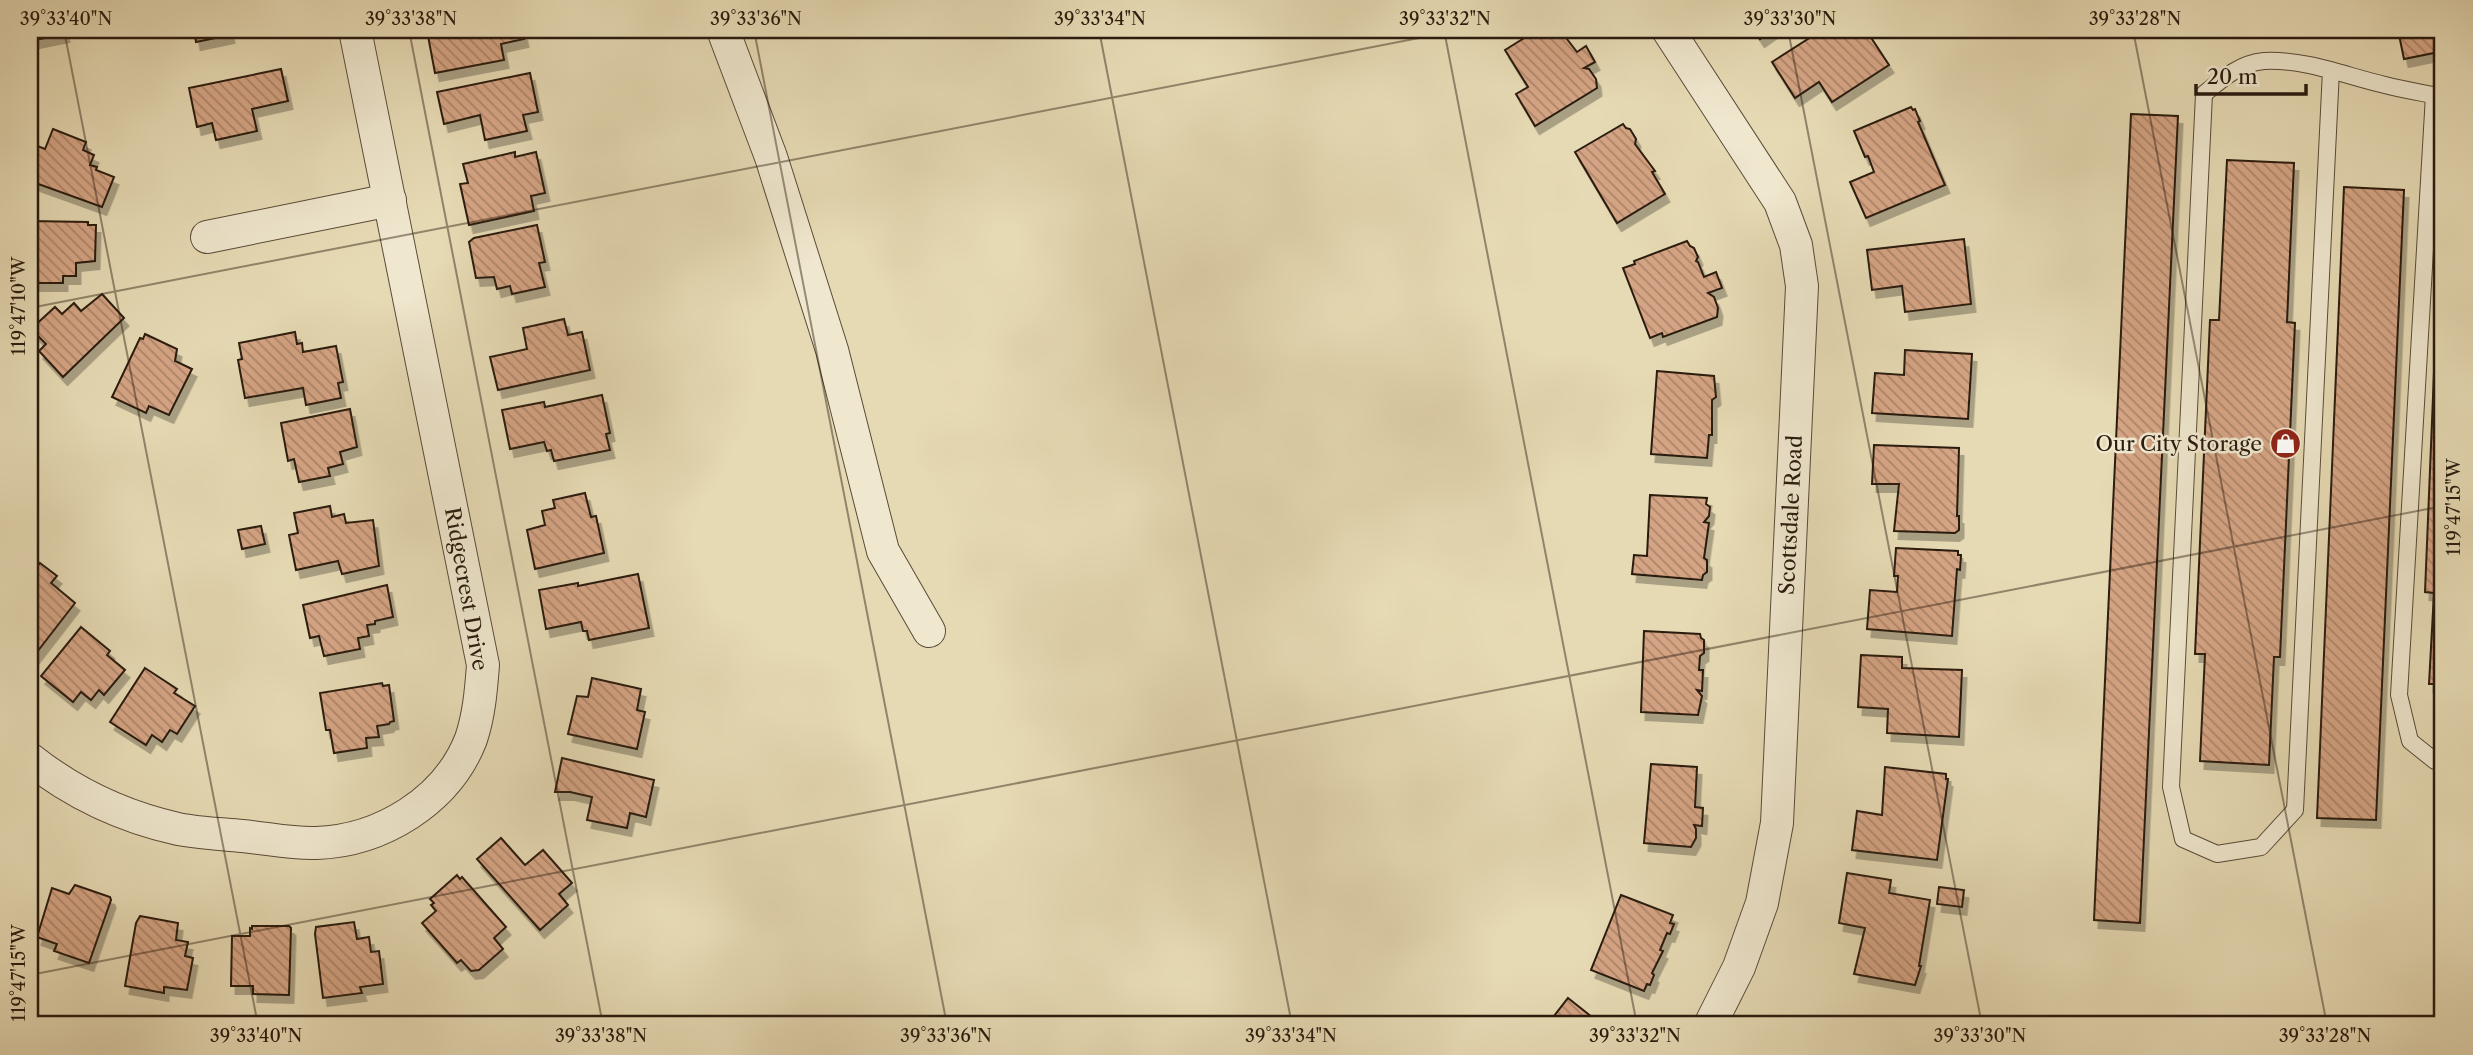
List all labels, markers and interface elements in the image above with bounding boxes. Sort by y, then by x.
text: 39°33'40"N [20,8,112,30]
text: 39°33'38"N [365,8,457,30]
text: 39°33'36"N [710,8,802,30]
text: 39°33'34"N [1054,8,1146,30]
text: 39°33'32"N [1399,8,1491,30]
text: 39°33'30"N [1744,8,1837,30]
text: 39°33'28"N [2089,8,2181,30]
scale bar [2196,52,2307,96]
text: 20 m [2207,64,2258,89]
text: 119°47'10"W [8,255,30,355]
shop icon: Our City Storage [2268,427,2302,461]
place label: Our City Storage [2095,431,2262,456]
street label: Scottsdale Road [1774,434,1807,595]
text: 119°47'15"W [2443,457,2465,556]
street label: Ridgecrest Drive [440,505,493,672]
text: 119°47'15"W [8,923,30,1022]
text: 39°33'40"N [210,1025,302,1047]
text: 39°33'38"N [555,1025,647,1047]
text: 39°33'36"N [900,1025,992,1047]
text: 39°33'34"N [1245,1025,1337,1047]
text: 39°33'32"N [1589,1025,1681,1047]
text: 39°33'30"N [1934,1025,2027,1047]
text: 39°33'28"N [2279,1025,2371,1047]

